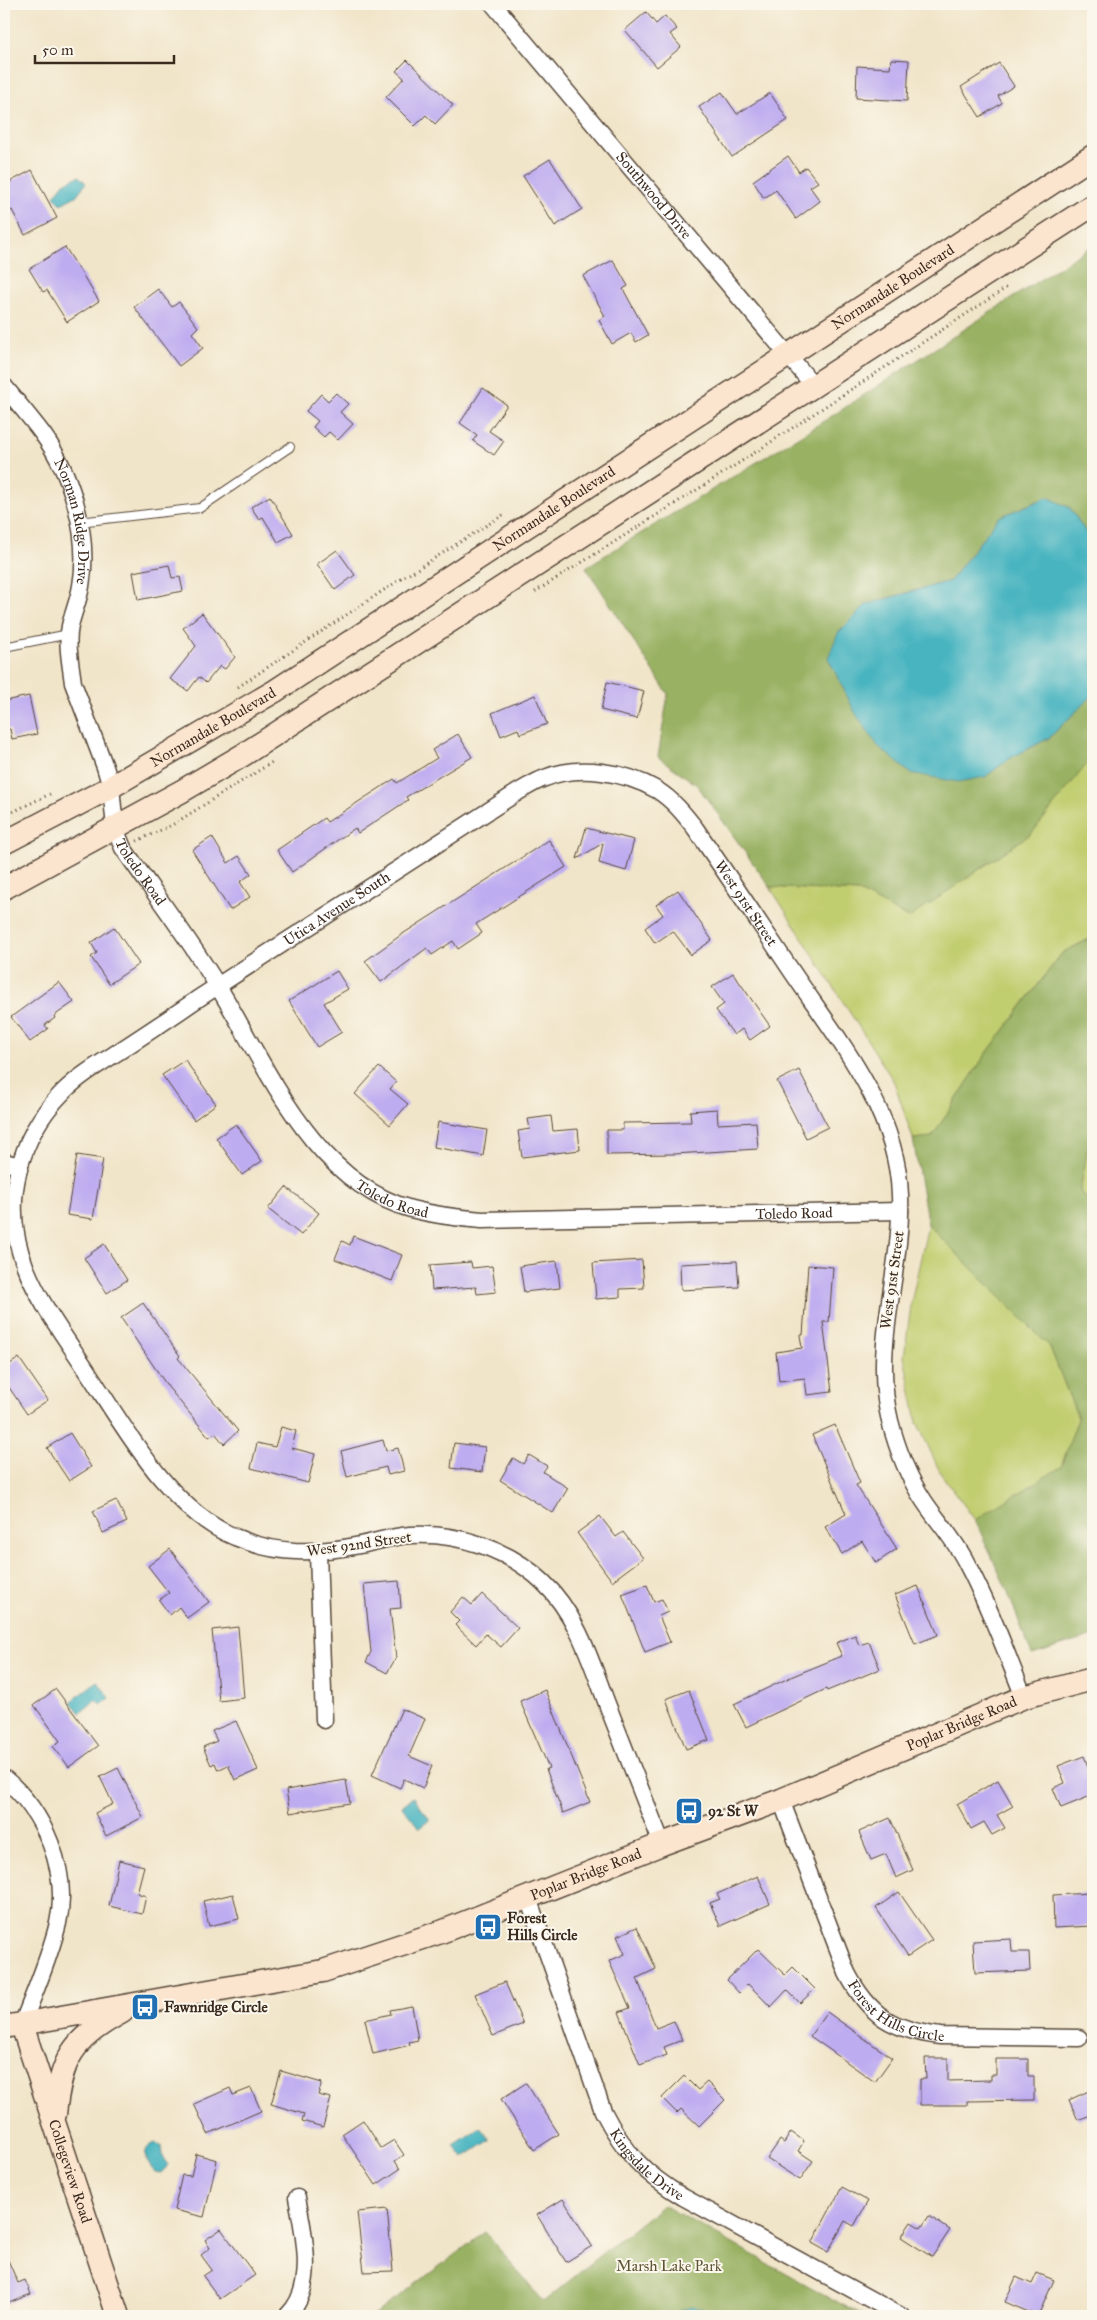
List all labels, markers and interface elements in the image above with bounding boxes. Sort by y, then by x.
scale bar [35,32,174,64]
text: 50 m [42,41,74,59]
street label: Southwood Drive [612,148,696,243]
street label: Normandale Boulevard [828,240,958,334]
street label: Norman Ridge Drive [50,455,92,586]
street label: Normandale Boulevard [489,462,619,555]
street label: Normandale Boulevard [147,683,280,771]
street label: Toledo Road [111,836,170,909]
street label: West 91st Street [711,857,782,950]
street label: Utica Avenue South [280,867,394,950]
street label: Toledo Road [352,1176,431,1222]
street label: Toledo Road [755,1203,833,1223]
street label: West 91st Street [876,1229,908,1330]
street label: West 92nd Street [306,1528,413,1560]
street label: Poplar Bridge Road [904,1692,1020,1755]
bus stop icon: 92 St W [674,1796,704,1826]
place label: 92 St W [708,1802,759,1821]
street label: Poplar Bridge Road [528,1844,644,1905]
place label: Forest Hills Circle [507,1909,578,1944]
bus stop icon: Forest Hills Circle [473,1912,503,1942]
street label: Forest Hills Circle [844,1976,944,2045]
bus stop icon: Fawnridge Circle [130,1992,160,2022]
place label: Fawnridge Circle [164,1998,269,2017]
street label: Collegeview Road [45,2117,96,2226]
street label: Kingsdale Drive [606,2125,687,2204]
park label: Marsh Lake Park [616,2257,722,2275]

